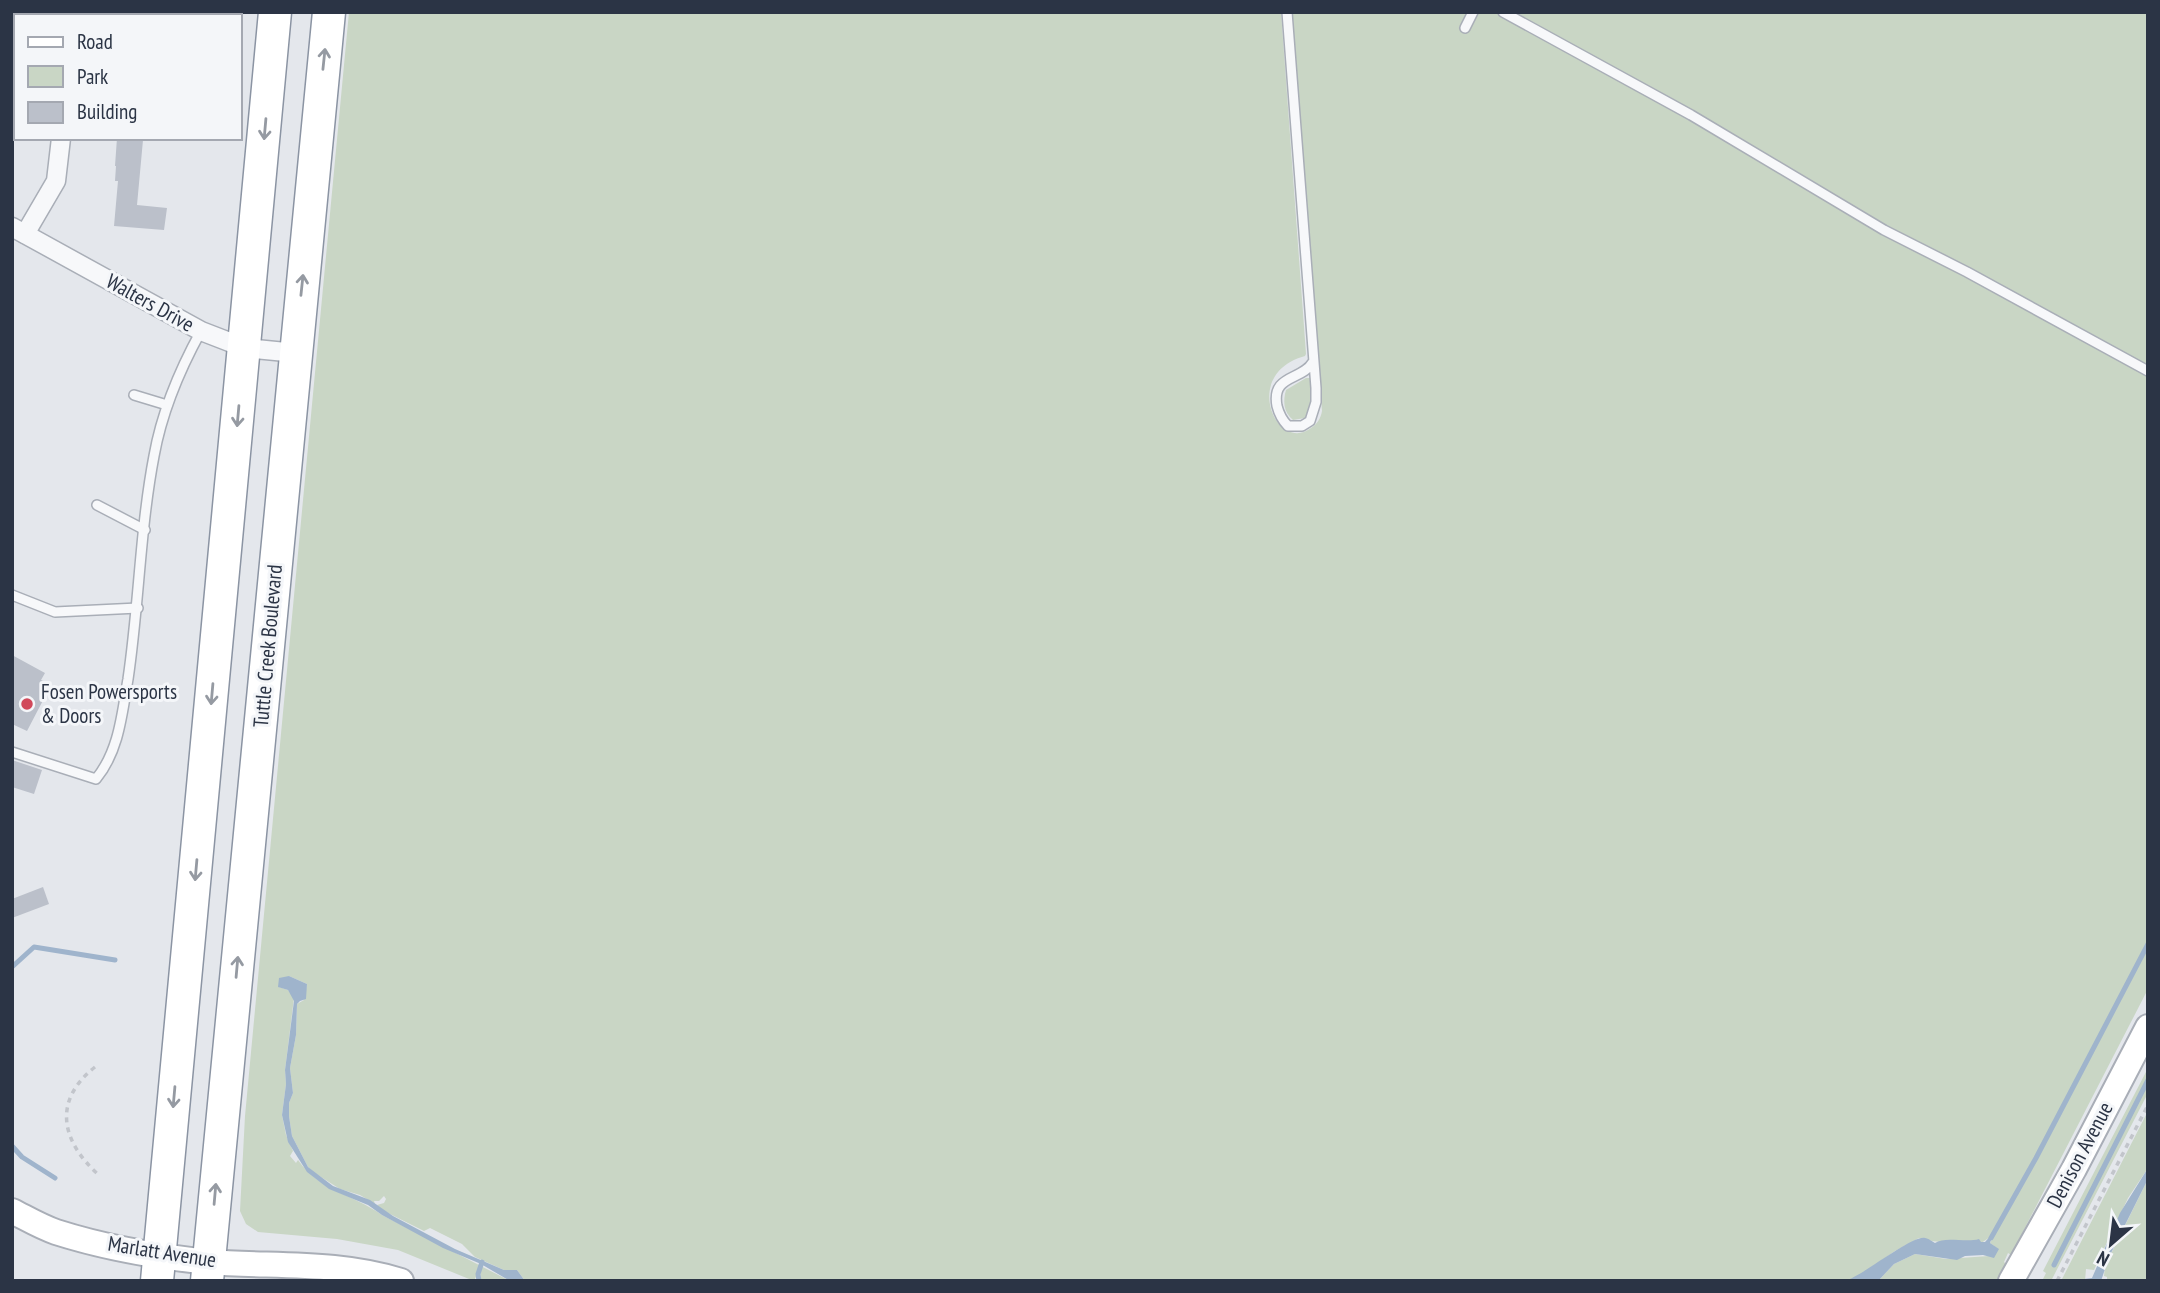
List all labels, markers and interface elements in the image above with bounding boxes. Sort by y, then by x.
legend [14,14,242,140]
text: Road [77,28,113,55]
one-way arrow [318,48,331,71]
text: Park [77,63,108,90]
text: Building [77,98,137,125]
one-way arrow [258,117,271,140]
street label: Walters Drive [102,267,199,338]
one-way arrow [296,275,309,297]
one-way arrow [231,405,244,427]
street label: Tuttle Creek Boulevard [247,563,288,728]
place label: Fosen Powersports & Doors [41,678,177,729]
one-way arrow [205,682,218,705]
marker: Fosen Powersports & Doors [19,696,35,712]
one-way arrow [189,858,202,881]
one-way arrow [231,956,244,979]
one-way arrow [167,1085,180,1107]
street label: Denison Avenue [2040,1097,2119,1212]
one-way arrow [209,1183,222,1205]
north arrow [2076,1209,2146,1279]
street label: Marlatt Avenue [106,1230,218,1273]
text: N [2093,1246,2113,1272]

